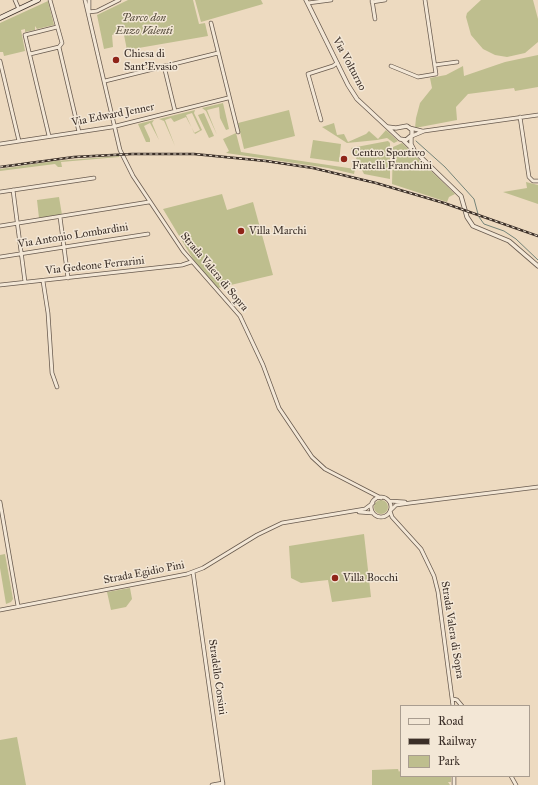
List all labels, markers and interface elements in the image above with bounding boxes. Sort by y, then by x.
park label: Parco don Enzo Valenti [115,11,173,37]
street label: Via Volturno [329,35,369,93]
place label: Chiesa di Sant'Evasio [124,47,178,73]
marker: Chiesa di Sant'Evasio [111,55,121,65]
street label: Via Edward Jenner [70,100,156,130]
place label: Centro Sportivo Fratelli Franchini [352,146,432,172]
marker: Centro Sportivo Fratelli Franchini [339,154,349,164]
street label: Via Antonio Lombardini [17,221,129,251]
place label: Villa Marchi [249,224,306,238]
marker: Villa Marchi [236,226,246,236]
street label: Strada Valera di Sopra [177,230,251,314]
street label: Via Gedeone Ferrarini [45,254,145,278]
street label: Strada Egidio Pini [102,559,186,587]
place label: Villa Bocchi [343,571,398,585]
marker: Villa Bocchi [330,573,340,583]
street label: Strada Valera di Sopra [438,580,466,680]
street label: Stradello Corsini [205,638,229,716]
legend [400,705,530,777]
text: Road [438,714,464,728]
text: Railway [438,734,476,748]
text: Park [438,754,460,768]

